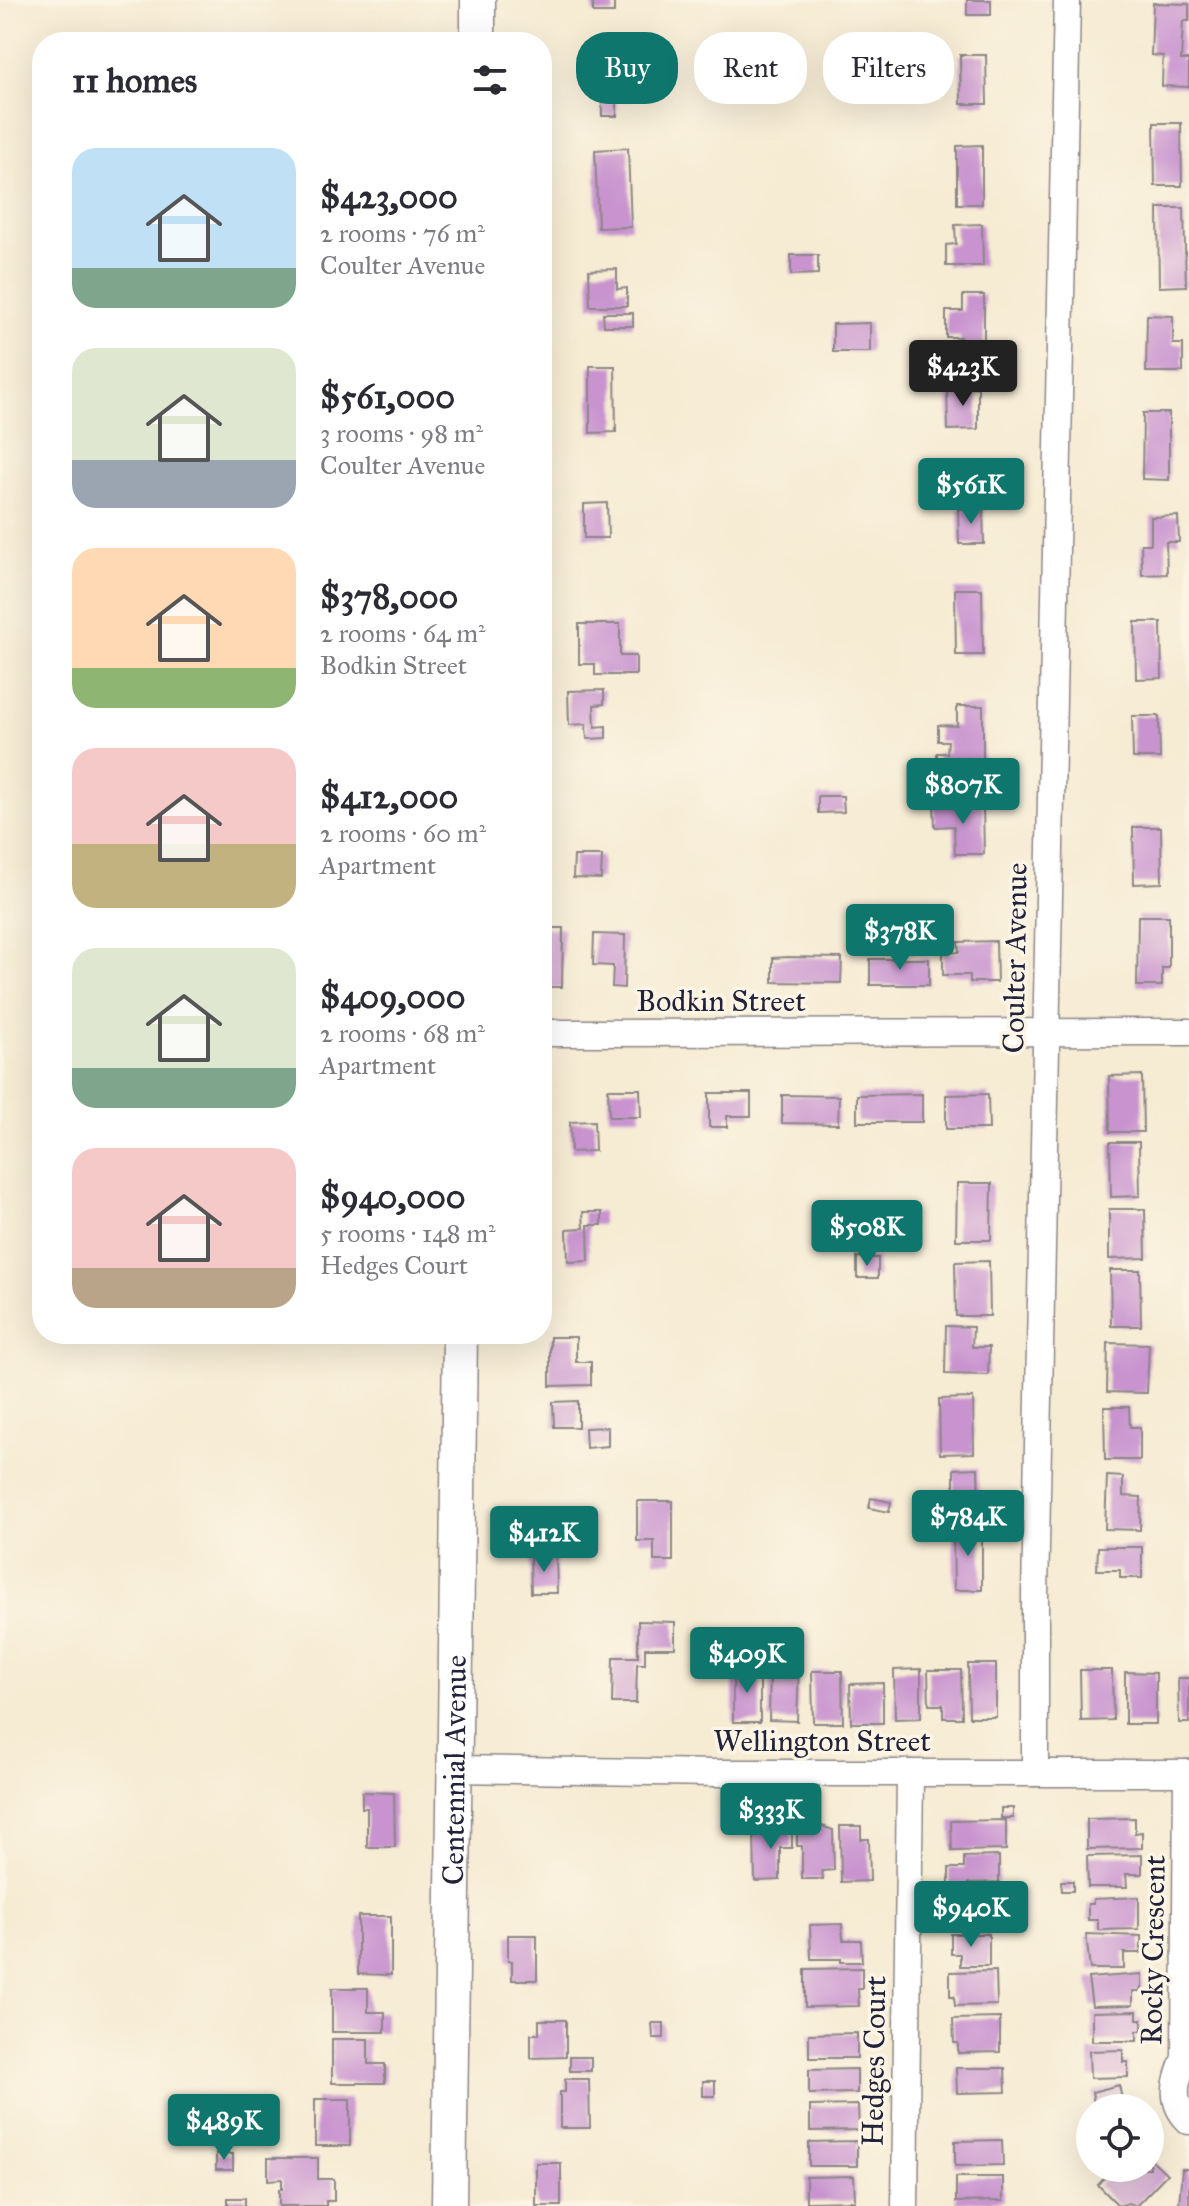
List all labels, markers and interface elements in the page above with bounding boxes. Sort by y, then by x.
chip: Buy [576,32,678,104]
chip: Rent [694,32,807,104]
chip: Filters [823,32,954,104]
icon: filters [468,58,512,102]
text: 11 homes [72,60,197,101]
text: $423,000 [320,176,458,217]
icon: home [136,180,232,276]
text: 2 rooms · 76 m² [320,217,485,249]
text: Coulter Avenue [320,249,485,281]
pin: $423K [907,340,1019,408]
text: $423K [927,350,999,382]
text: $561,000 [320,376,455,417]
icon: home [136,380,232,476]
text: 3 rooms · 98 m² [320,417,483,449]
text: Coulter Avenue [320,449,485,481]
pin: $561K [915,458,1027,526]
text: $561K [936,468,1006,500]
text: $378,000 [320,576,458,617]
icon: home [136,580,232,676]
text: 2 rooms · 64 m² [320,617,486,649]
text: Bodkin Street [320,649,467,681]
pin: $807K [907,758,1019,826]
text: $807K [925,768,1001,800]
text: $412,000 [320,776,458,817]
icon: home [136,780,232,876]
text: 2 rooms · 60 m² [320,817,486,849]
text: Apartment [320,849,436,881]
street label: Coulter Avenue [995,862,1035,1054]
pin: $378K [844,904,956,972]
text: $378K [864,914,936,946]
text: $409,000 [320,976,466,1017]
icon: home [136,980,232,1076]
street label: Bodkin Street [636,983,806,1019]
text: 2 rooms · 68 m² [320,1017,485,1049]
text: Apartment [320,1049,436,1081]
text: $940,000 [320,1176,466,1217]
icon: home [136,1180,232,1276]
pin: $508K [811,1200,923,1268]
text: $508K [829,1210,905,1242]
text: 5 rooms · 148 m² [320,1217,496,1249]
text: Hedges Court [320,1249,468,1281]
pin: $784K [912,1490,1024,1558]
text: $784K [930,1500,1006,1532]
pin: $412K [488,1506,600,1574]
text: $412K [508,1516,580,1548]
pin: $409K [691,1627,803,1695]
text: $409K [708,1637,786,1669]
street label: Centennial Avenue [435,1655,474,1885]
street label: Wellington Street [713,1723,931,1759]
pin: $333K [715,1783,827,1851]
text: $333K [738,1793,804,1825]
street label: Rocky Crescent [1133,1854,1173,2045]
pin: $940K [915,1881,1027,1949]
text: $940K [932,1891,1010,1923]
street label: Hedges Court [855,1975,893,2147]
pin: $489K [168,2094,280,2162]
map controls [1076,2094,1164,2182]
button: locate [1076,2094,1164,2182]
text: $489K [186,2104,262,2136]

